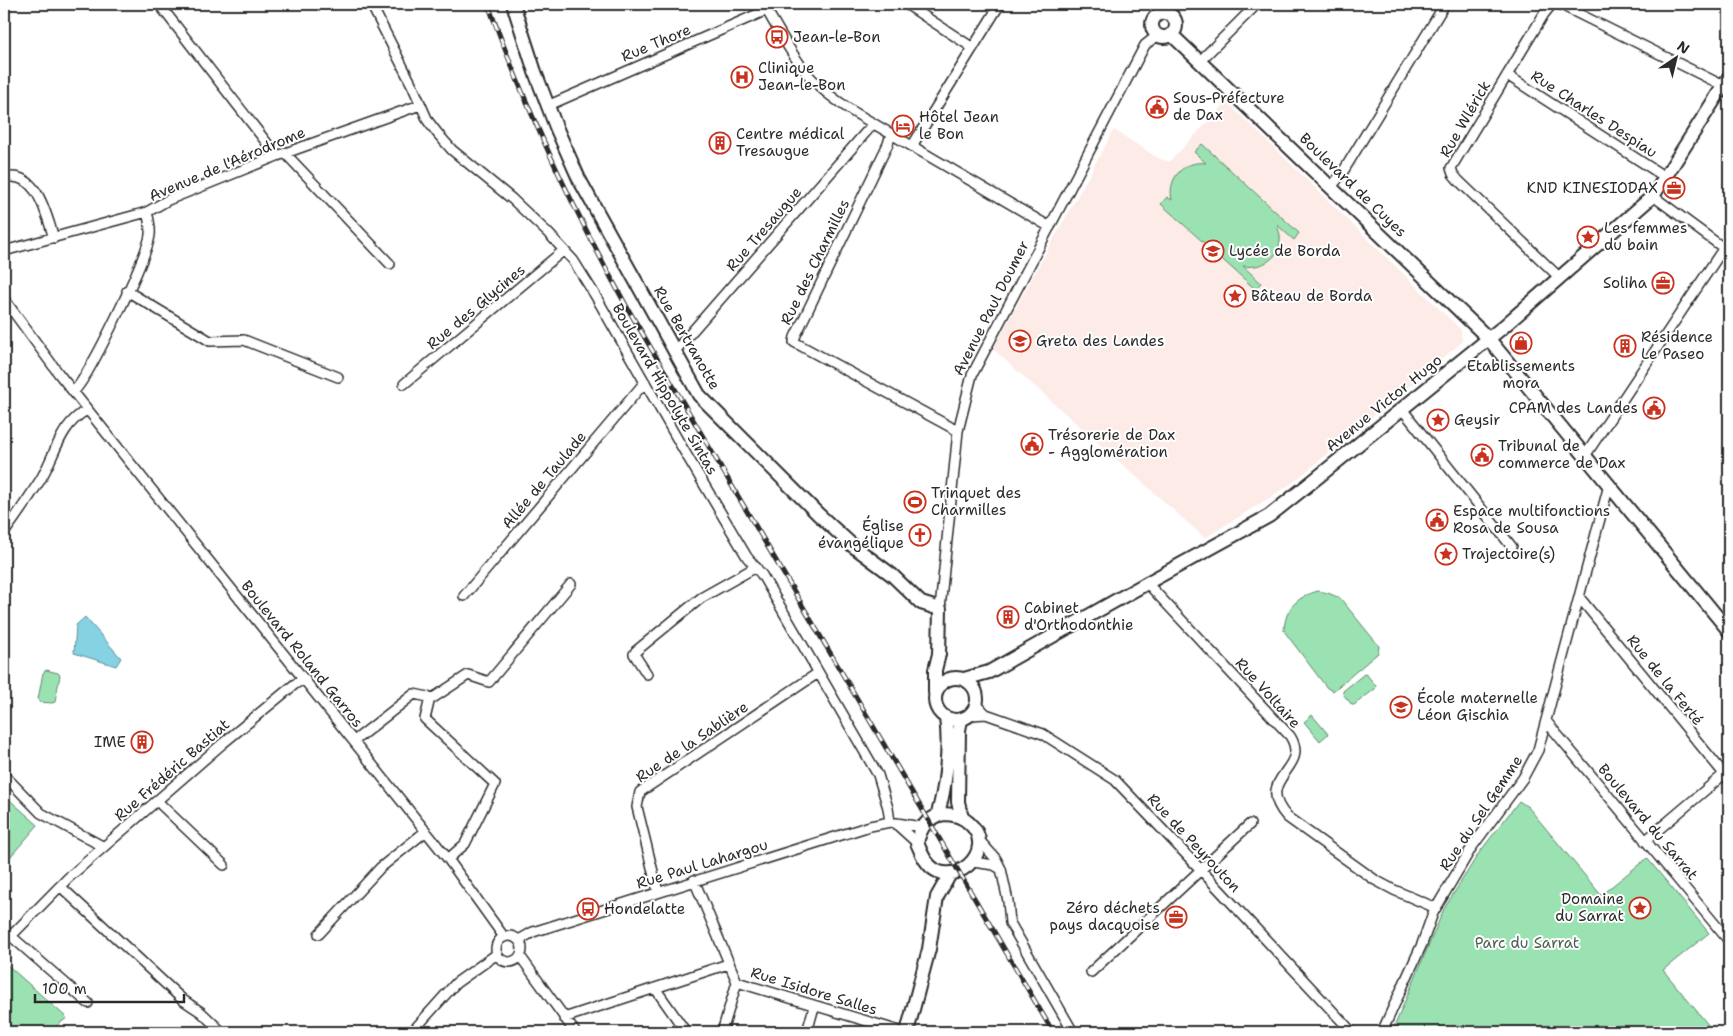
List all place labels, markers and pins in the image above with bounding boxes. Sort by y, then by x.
bus stop icon: Jean-le-Bon [765,25,789,49]
place label: Jean-le-Bon [793,27,880,47]
place label: Clinique Jean-le-Bon [758,58,845,95]
hospital icon: Clinique Jean-le-Bon [730,65,754,89]
place label: Sous-Préfecture de Dax [1173,88,1285,125]
public building icon: Sous-Préfecture de Dax [1145,95,1169,119]
place label: Hôtel Jean le Bon [919,107,999,144]
hotel icon: Hôtel Jean le Bon [891,114,915,138]
place label: Centre médical Tresaugue [736,124,845,161]
building icon: Centre médical Tresaugue [708,131,732,155]
office icon: KND KINESIODAX [1662,176,1686,200]
place label: KND KINESIODAX [1526,178,1658,198]
place label: Les femmes du bain [1604,218,1687,255]
place icon: Les femmes du bain [1576,225,1600,249]
school or university icon: Lycée de Borda [1201,239,1225,263]
place label: Lycée de Borda [1229,241,1341,261]
office icon: Soliha [1651,271,1675,295]
place label: Soliha [1603,273,1648,293]
place icon: Bâteau de Borda [1223,284,1247,308]
place label: Bâteau de Borda [1251,286,1373,306]
place label: Résidence Le Paseo [1641,327,1713,364]
school or university icon: Greta des Landes [1008,329,1032,353]
place label: Greta des Landes [1036,331,1164,351]
shop icon: Etablissements mora [1509,331,1533,355]
building icon: Résidence Le Paseo [1613,334,1637,358]
place label: Etablissements mora [1467,356,1575,393]
public building icon: CPAM des Landes [1642,396,1666,420]
place label: CPAM des Landes [1509,398,1638,418]
place icon: Geysir [1426,408,1450,432]
place label: Geysir [1454,410,1500,430]
place label: Trésorerie de Dax - Agglomération [1048,425,1175,462]
public building icon: Trésorerie de Dax - Agglomération [1020,432,1044,456]
place label: Tribunal de commerce de Dax [1498,436,1625,473]
public building icon: Tribunal de commerce de Dax [1470,443,1494,467]
place label: Trinquet des Charmilles [931,483,1021,520]
sports icon: Trinquet des Charmilles [903,490,927,514]
place label: Espace multifonctions Rosa de Sousa [1453,501,1610,538]
public building icon: Espace multifonctions Rosa de Sousa [1425,508,1449,532]
place label: Église évangélique [818,515,904,553]
church icon: Église évangélique [908,523,932,547]
place icon: Trajectoire(s) [1434,542,1458,566]
place label: Trajectoire(s) [1462,544,1555,564]
place label: Cabinet d'Orthodonthie [1024,598,1133,635]
building icon: Cabinet d'Orthodonthie [996,605,1020,629]
place label: École maternelle Léon Gischia [1417,687,1538,725]
school or university icon: École maternelle Léon Gischia [1389,695,1413,719]
building icon: IME [130,730,154,754]
place label: IME [94,732,126,752]
place label: Domaine du Sarrat [1555,889,1624,926]
place icon: Domaine du Sarrat [1628,896,1652,920]
bus stop icon: Hondelatte [576,897,600,921]
place label: Zéro déchets pays dacquoise [1049,898,1160,935]
place label: Hondelatte [604,899,685,919]
office icon: Zéro déchets pays dacquoise [1164,905,1188,929]

